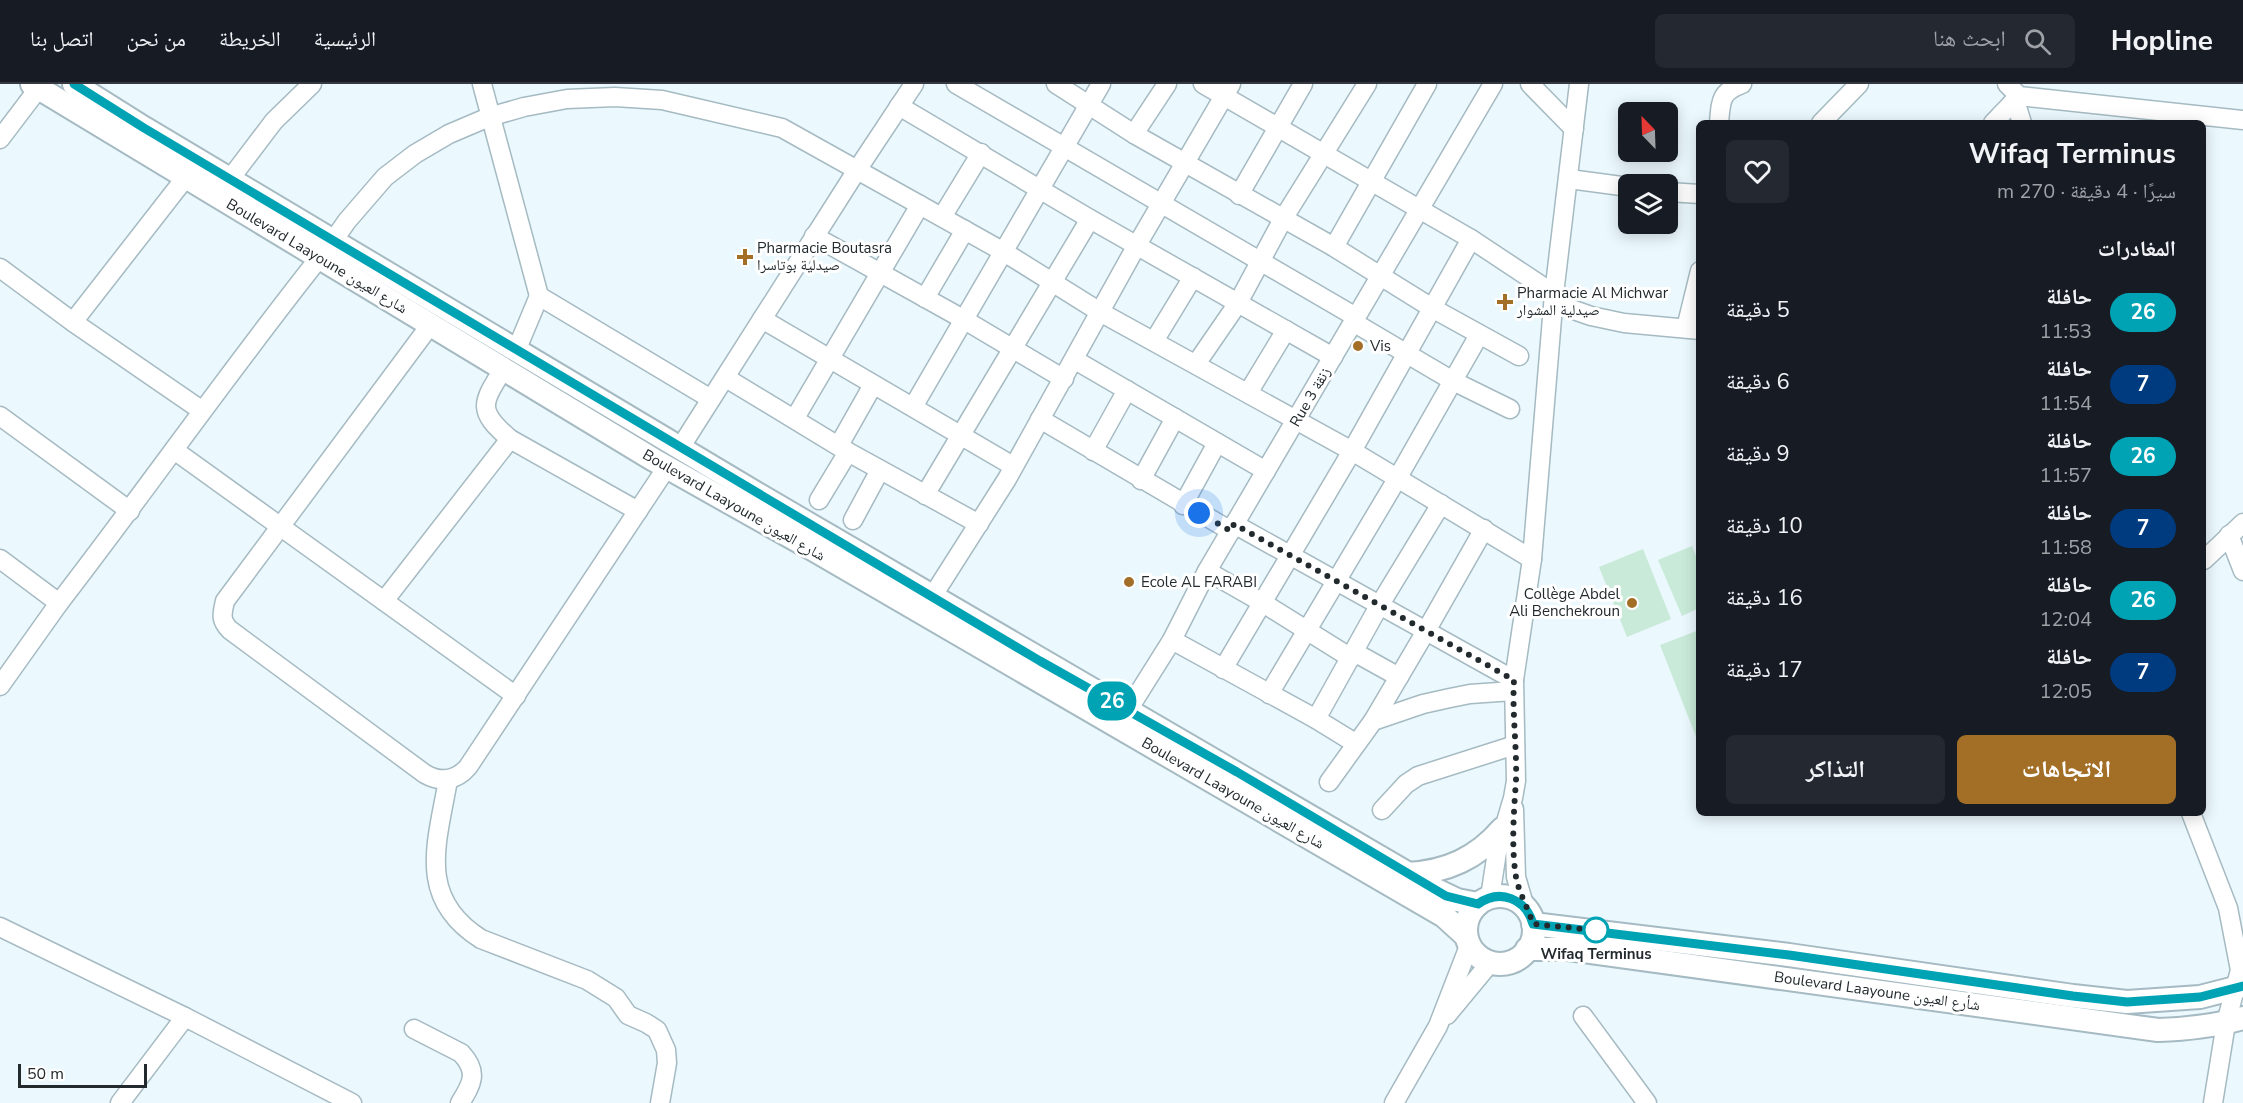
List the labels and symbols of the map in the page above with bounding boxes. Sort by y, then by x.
north arrow [1618,102,1678,162]
street label: Boulevard Laayoune شارع العيون [223,194,411,318]
place label: Pharmacie Boutasra صيدلية بوتاسرا [757,238,892,275]
marker: Pharmacie Boutasra صيدلية بوتاسرا [738,250,752,264]
place label: Pharmacie Al Michwar صيدلية المشوار [1516,283,1669,320]
marker: Pharmacie Al Michwar صيدلية المشوار [1498,295,1512,309]
place label: Vis [1369,336,1391,356]
marker: Vis [1351,339,1365,353]
street label: Rue 3 زنقة [1285,363,1335,430]
street label: Boulevard Laayoune شارع العيون [639,444,829,566]
your location [1184,498,1214,528]
place label: Ecole AL FARABI [1141,572,1257,592]
marker: Ecole AL FARABI [1122,575,1136,589]
place label: Collège Abdel Ali Benchekroun [1509,584,1621,621]
marker: Collège Abdel Ali Benchekroun [1625,596,1639,610]
line badge: 26 [1085,682,1139,720]
street label: Boulevard Laayoune شارع العيون [1138,732,1328,854]
marker: Wifaq Terminus [1583,917,1609,943]
place label: Wifaq Terminus [1540,944,1652,964]
street label: Boulevard Laayoune شأرع العيون [1773,967,1981,1015]
scale bar [18,1061,147,1088]

